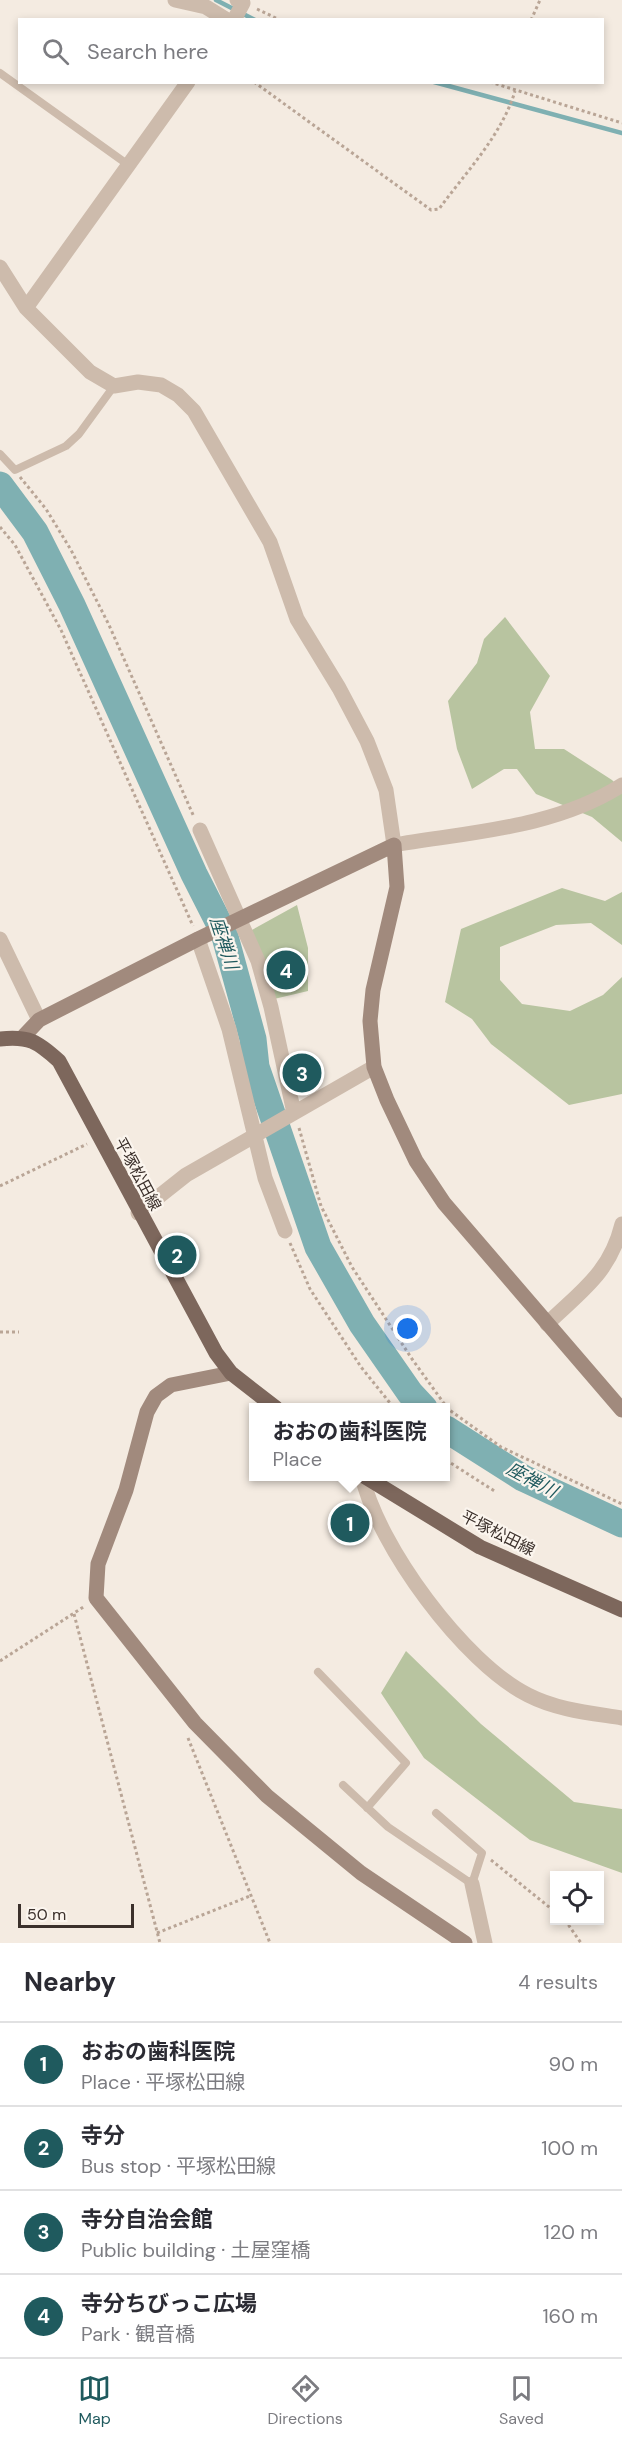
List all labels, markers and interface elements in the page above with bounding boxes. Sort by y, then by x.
search box [18,18,604,84]
icon: search [39,35,72,68]
text: Search here [87,37,208,66]
water label: 座禅川 [204,914,244,974]
pin: 4 [266,948,306,992]
pin: 3 [282,1050,322,1096]
street label: 平塚松田線 [110,1134,166,1214]
pin: 2 [158,1232,196,1278]
your location [393,1314,422,1343]
popup [249,1403,450,1481]
text: おおの歯科医院 [272,1417,427,1446]
text: Place [272,1446,322,1472]
water label: 座禅川 [503,1457,563,1504]
pin: 1 [330,1500,370,1546]
street label: 平塚松田線 [458,1505,538,1561]
map controls [550,1871,604,1925]
button: locate [550,1871,604,1925]
scale bar [18,1901,134,1928]
text: 50 m [27,1904,66,1925]
text: Nearby [24,1965,116,1999]
text: 4 results [518,1969,598,1995]
text: おおの歯科医院 [81,2037,235,2066]
text: 1 [40,2051,47,2077]
text: 90 m [549,2051,598,2077]
text: Place · 平塚松田線 [81,2069,245,2095]
text: 寺分 [81,2121,125,2150]
text: 2 [38,2135,49,2161]
text: 100 m [541,2135,598,2161]
text: Bus stop · 平塚松田線 [81,2153,276,2179]
text: 寺分自治会館 [81,2205,213,2234]
text: 3 [37,2219,50,2245]
text: 120 m [544,2219,598,2245]
text: Public building · 土屋窪橋 [81,2237,310,2263]
text: 寺分ちびっこ広場 [81,2289,257,2318]
text: 4 [37,2303,50,2329]
text: 160 m [542,2303,598,2329]
text: Park · 観音橋 [81,2321,195,2347]
tab: Map [78,2372,111,2429]
tab: Directions [267,2372,343,2429]
tab: Saved [499,2372,544,2429]

